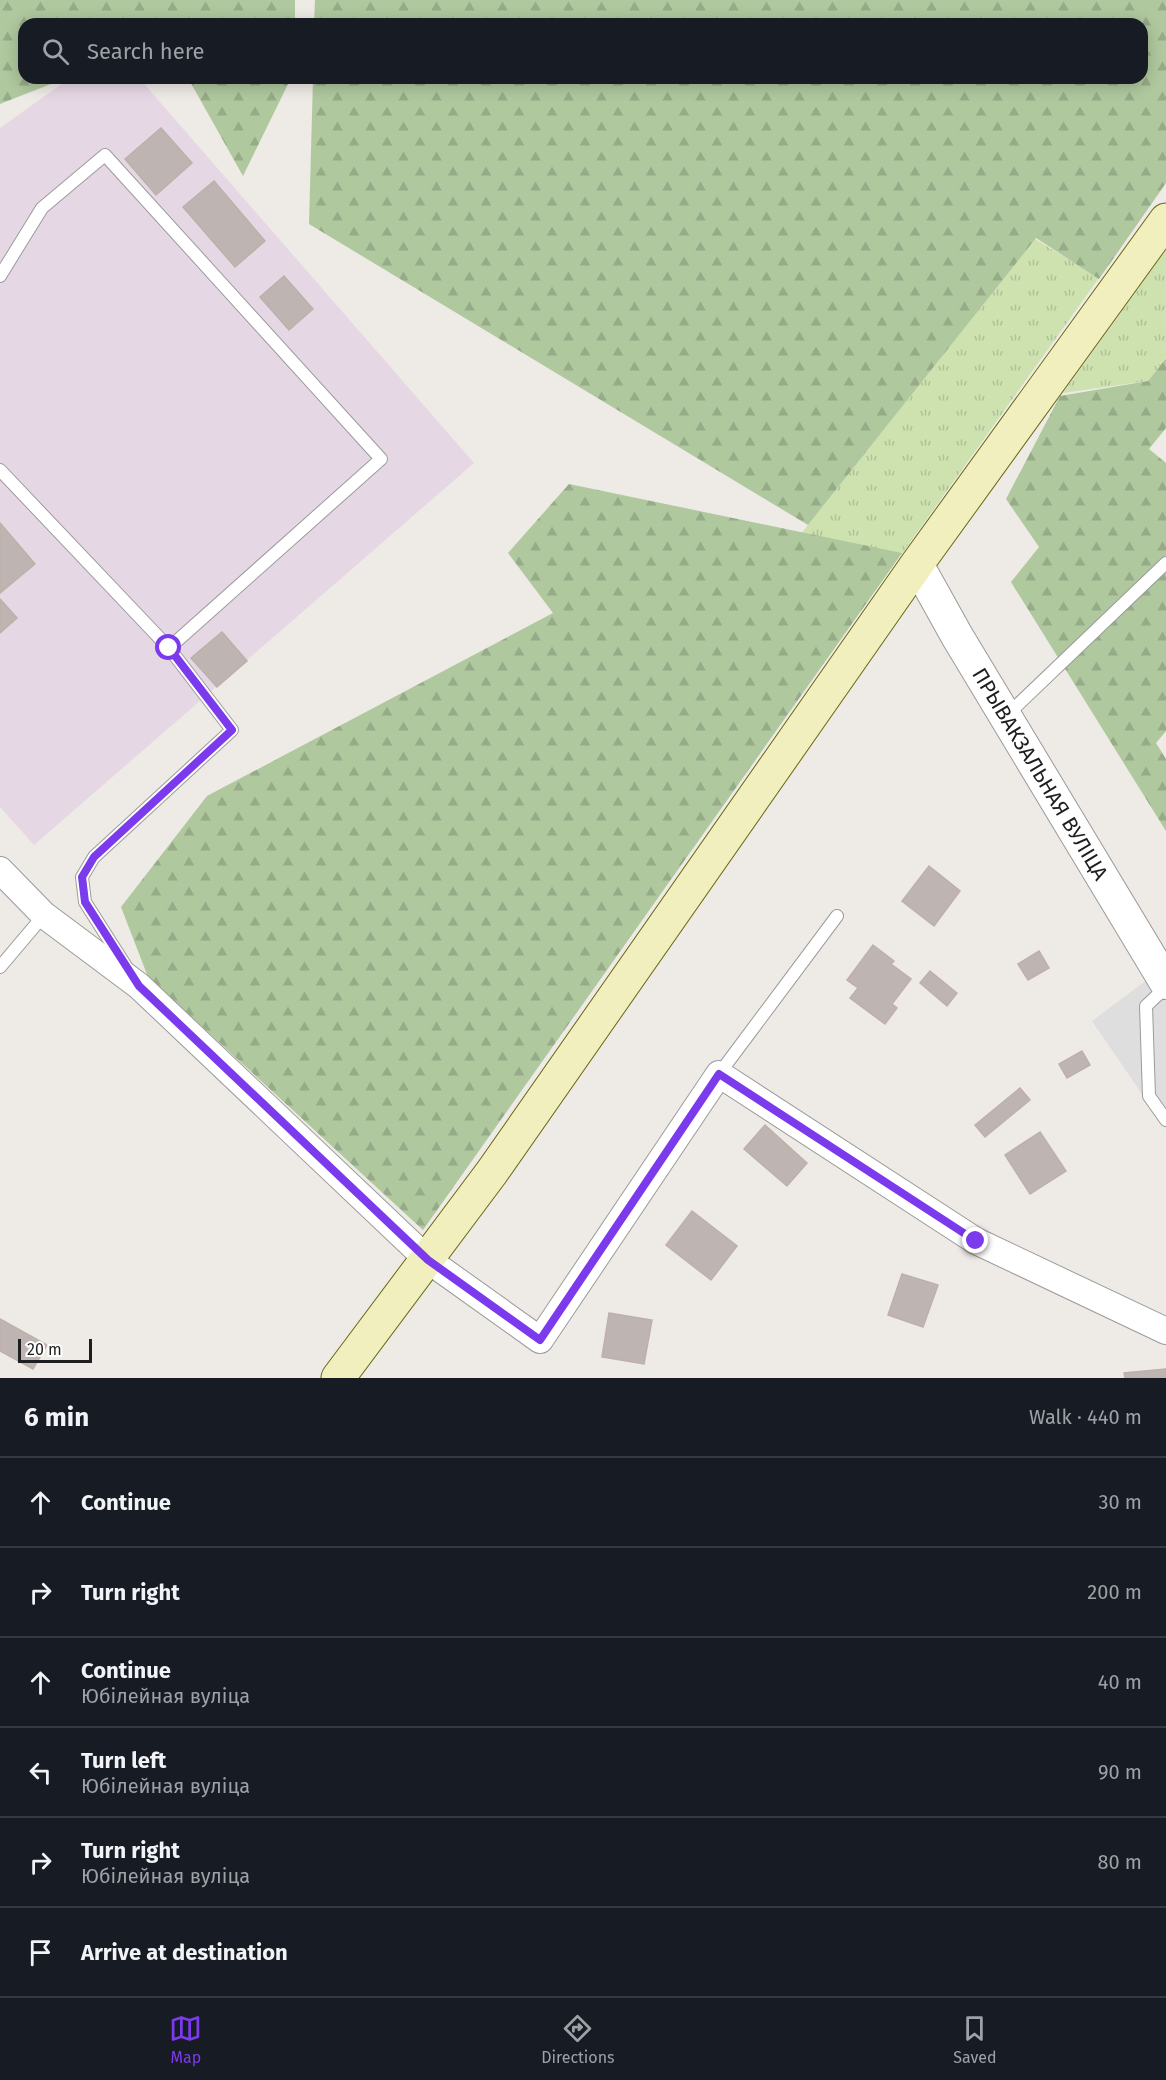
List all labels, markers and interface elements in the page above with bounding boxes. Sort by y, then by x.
search box [18,18,1148,84]
icon: search [39,35,72,68]
text: Search here [87,38,205,65]
route start [155,634,181,660]
street label: ПРЫВАКЗАЛЬНАЯ ВУЛІЦА [966,663,1114,885]
route end [962,1227,988,1253]
scale bar [18,1336,92,1364]
text: 20 m [27,1340,62,1359]
text: 6 min [24,1402,89,1433]
text: Walk · 440 m [1029,1405,1142,1429]
icon: ahead [24,1486,57,1519]
text: Continue [81,1489,171,1516]
text: 30 m [1098,1490,1142,1514]
icon: right [24,1576,57,1609]
text: Turn right [81,1579,180,1606]
text: 200 m [1087,1580,1142,1604]
text: Continue [81,1657,171,1684]
icon: ahead [24,1666,57,1699]
text: 40 m [1098,1670,1142,1694]
text: Юбілейная вуліца [81,1684,250,1708]
text: Turn left [81,1747,166,1774]
icon: left [24,1756,57,1789]
text: 90 m [1098,1760,1142,1784]
text: Юбілейная вуліца [81,1774,250,1798]
text: Turn right [81,1837,180,1864]
icon: right [24,1846,57,1879]
text: 80 m [1097,1850,1142,1874]
text: Юбілейная вуліца [81,1864,250,1888]
icon: arrive [24,1936,57,1969]
text: Arrive at destination [81,1939,288,1966]
tab: Map [169,2012,202,2067]
tab: Directions [541,2012,615,2067]
tab: Saved [953,2012,997,2067]

